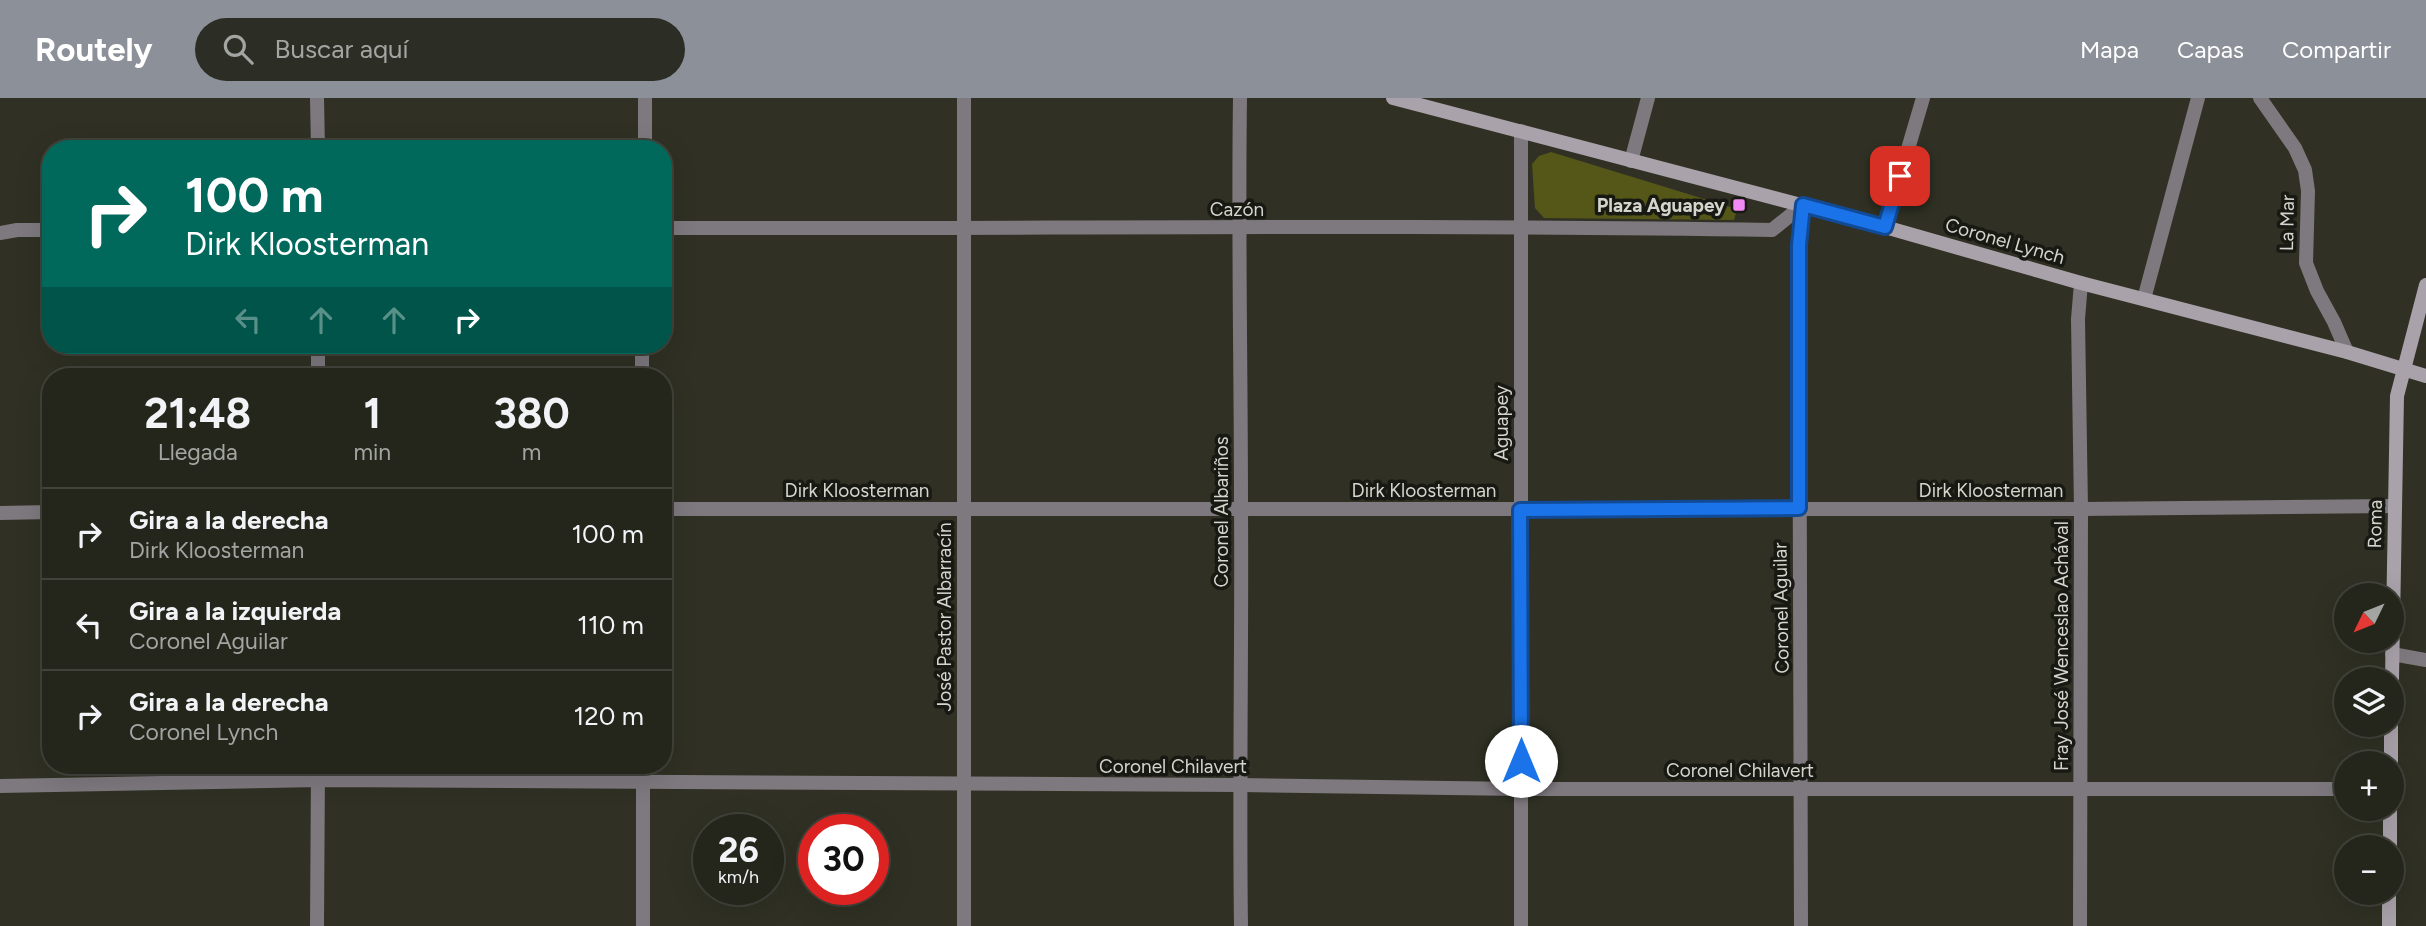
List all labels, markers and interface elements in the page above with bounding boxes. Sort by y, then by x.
search box [195,18,685,81]
text: Routely [35,30,153,69]
icon: search [219,30,257,68]
text: Buscar aquí [275,33,408,65]
text: Mapa [2080,35,2139,64]
text: Capas [2177,35,2244,64]
text: Compartir [2282,35,2391,64]
pin [1870,146,1930,206]
icon: arrive [1881,157,1919,195]
text: 100 m [185,165,324,224]
icon: right [70,168,161,259]
place label: Plaza Aguapey [1597,194,1725,217]
street label: La Mar [2275,194,2299,251]
marker: Plaza Aguapey [1731,197,1747,213]
street label: Cazón [1210,198,1264,221]
street label: Coronel Lynch [1943,213,2067,269]
text: Dirk Kloosterman [185,225,429,263]
icon: left [229,301,267,339]
icon: ahead [302,301,340,339]
icon: ahead [375,301,413,339]
icon: right [448,301,486,339]
street label: Aguapey [1490,385,1513,461]
text: 21:48 [144,388,251,439]
text: 1 [363,388,381,439]
text: 380 [493,388,570,439]
street label: Coronel Albariños [1210,436,1233,588]
text: Llegada [158,438,238,466]
text: min [353,438,391,466]
text: m [522,438,541,466]
street label: Dirk Kloosterman [785,479,929,502]
street label: Dirk Kloosterman [1352,479,1496,502]
street label: Dirk Kloosterman [1919,479,2063,502]
street label: Roma [2363,499,2387,549]
text: Gira a la derecha [129,504,329,536]
icon: right [70,515,108,553]
text: 100 m [571,518,644,550]
street label: Fray José Wenceslao Achával [2050,521,2073,771]
street label: José Pastor Albarracín [933,522,956,712]
text: Dirk Kloosterman [129,536,304,564]
street label: Coronel Aguilar [1768,542,1794,674]
north arrow [2334,583,2404,653]
map controls [2334,583,2404,905]
text: Gira a la izquierda [129,595,341,627]
icon: left [70,606,108,644]
text: 110 m [577,609,644,641]
text: Coronel Aguilar [129,627,288,655]
button: layers [2334,667,2404,737]
text: Gira a la derecha [129,686,329,718]
icon: right [70,697,108,735]
text: 120 m [574,700,644,732]
text: Coronel Lynch [129,718,278,746]
position arrow [1484,724,1558,798]
button: + [2334,751,2404,821]
street label: Coronel Chilavert [1099,755,1247,778]
street label: Coronel Chilavert [1666,759,1814,782]
speed limit sign: 30 [798,814,889,905]
text: 26 [718,829,759,871]
button: − [2334,835,2404,905]
text: km/h [718,866,759,888]

